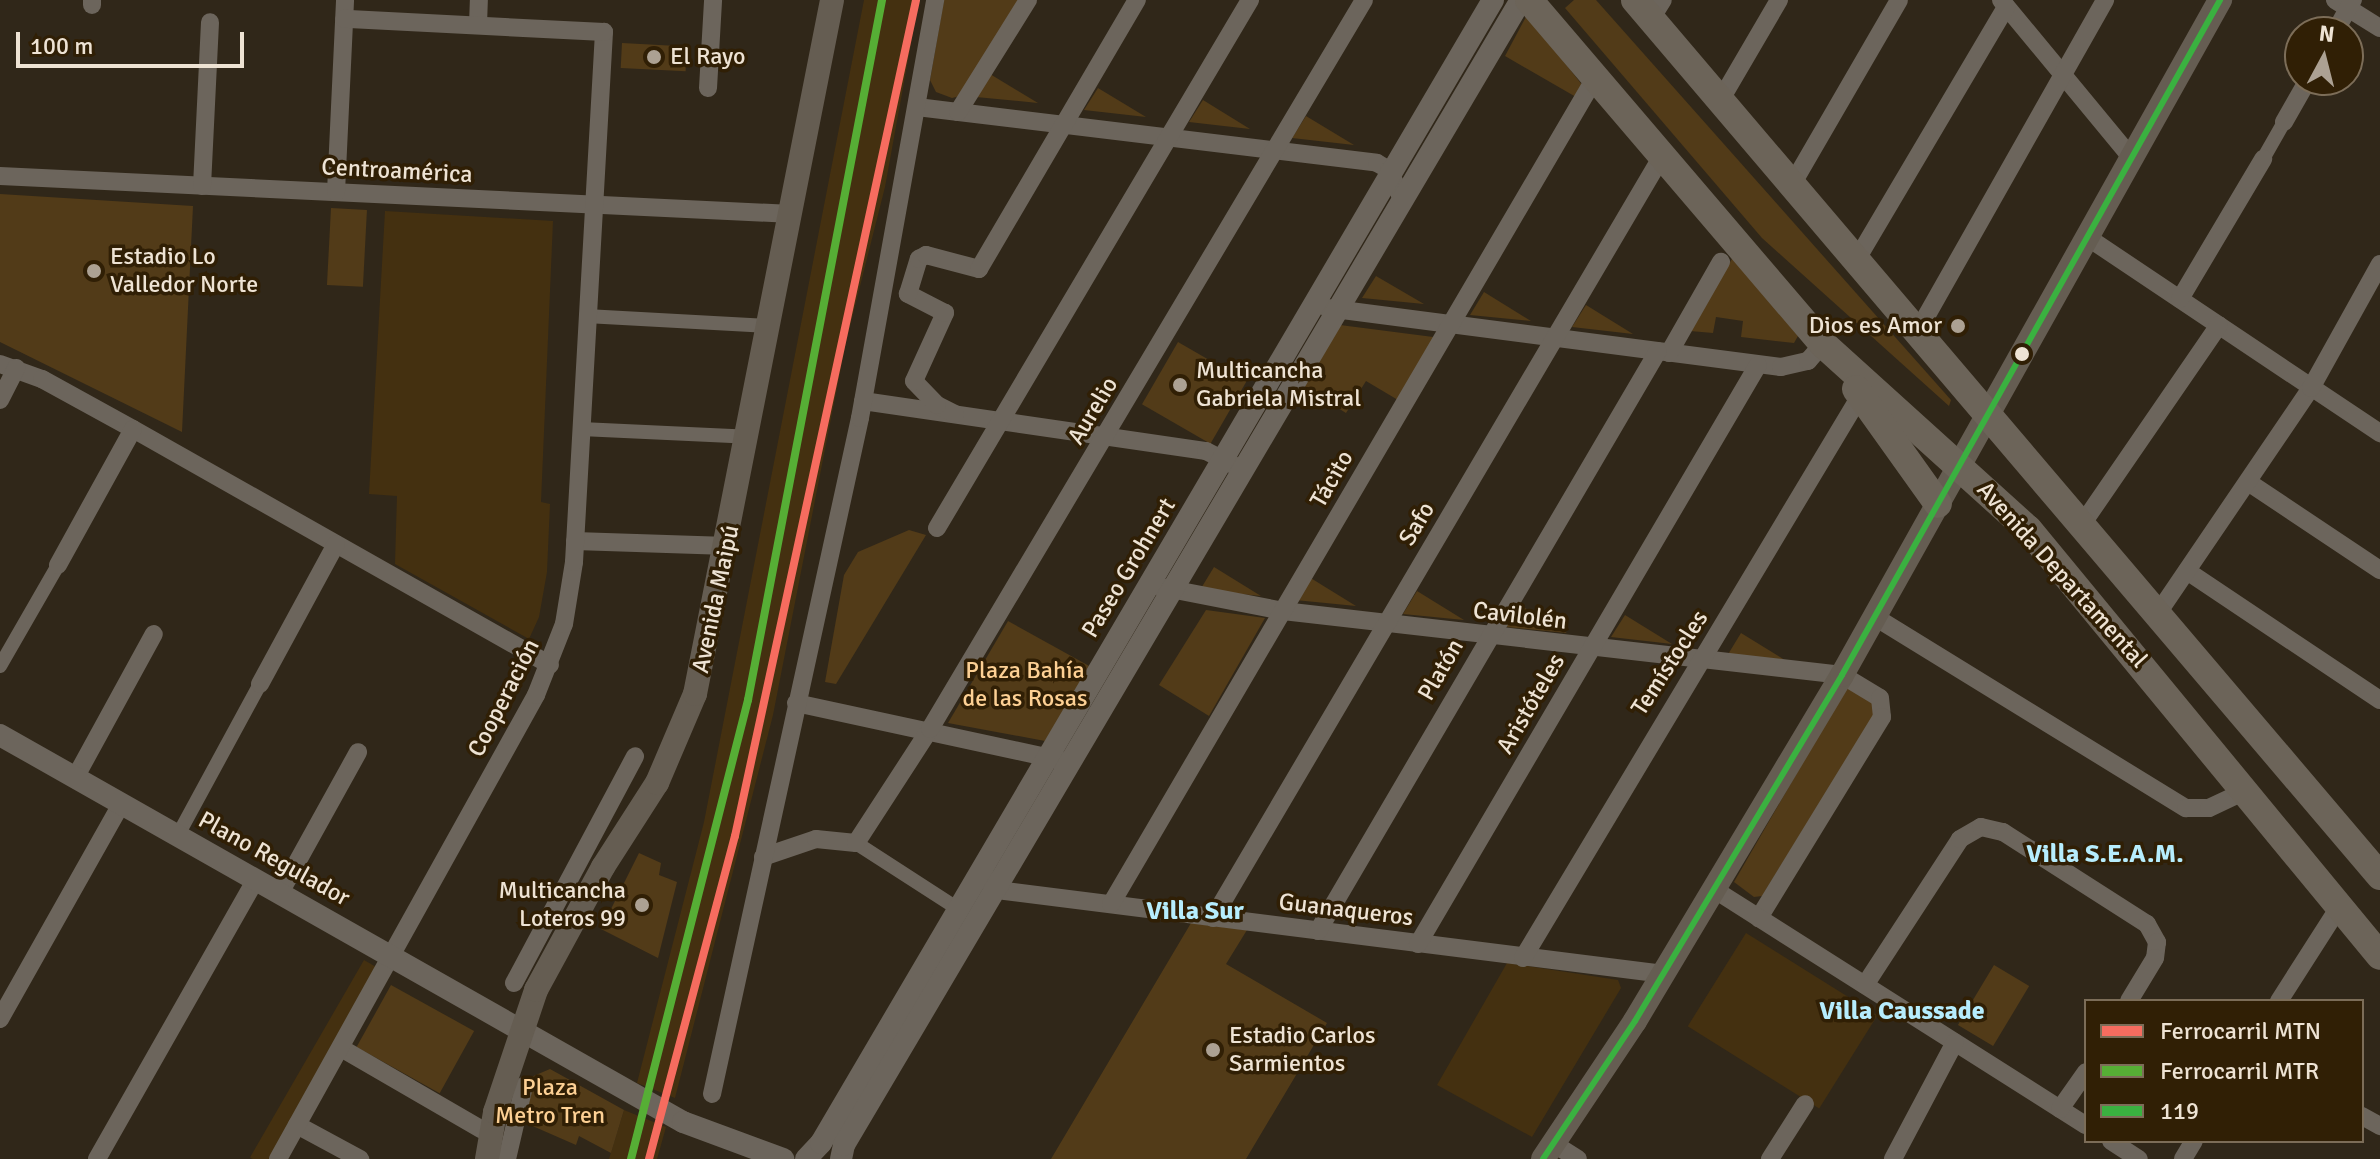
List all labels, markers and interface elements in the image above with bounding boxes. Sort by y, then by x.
scale bar [20,16,248,66]
north arrow [2284,16,2364,96]
text: N [2317,19,2336,48]
text: 100 m [30,31,93,61]
place label: El Rayo [670,43,745,71]
marker: El Rayo [645,48,663,66]
street label: Centroamérica [321,153,473,189]
place label: Estadio Lo Valledor Norte [110,243,258,299]
marker: Estadio Lo Valledor Norte [85,262,103,280]
place label: Dios es Amor [1809,312,1942,340]
marker: Dios es Amor [1949,317,1967,335]
unlabelled marker [2014,346,2030,362]
place label: Multicancha Gabriela Mistral [1196,357,1361,413]
street label: Aurelio [1062,372,1124,450]
marker: Multicancha Gabriela Mistral [1171,376,1189,394]
street label: Tácito [1304,446,1360,512]
street label: Avenida Departamental [1971,476,2153,674]
street label: Paseo Grohnert [1076,493,1182,643]
street label: Safo [1393,497,1441,551]
street label: Avenida Maipú [686,522,746,676]
street label: Cavilolén [1471,596,1569,636]
street label: Temístocles [1625,605,1715,721]
street label: Cooperación [462,634,546,762]
street label: Platón [1412,634,1470,706]
street label: Aristóteles [1491,649,1571,759]
park label: Plaza Bahía de las Rosas [963,657,1087,713]
street label: Plano Regulador [193,805,355,913]
district label: Villa S.E.A.M. [2026,839,2184,871]
place label: Multicancha Loteros 99 [499,877,626,933]
street label: Guanaqueros [1277,887,1415,933]
marker: Multicancha Loteros 99 [633,896,651,914]
district label: Villa Sur [1146,896,1244,928]
district label: Villa Caussade [1819,996,1985,1028]
legend [2084,999,2364,1143]
text: Ferrocarril MTN [2160,1016,2321,1046]
place label: Estadio Carlos Sarmientos [1229,1022,1376,1078]
marker: Estadio Carlos Sarmientos [1204,1041,1222,1059]
text: Ferrocarril MTR [2160,1056,2319,1086]
park label: Plaza Metro Tren [495,1074,605,1130]
text: 119 [2160,1096,2199,1126]

